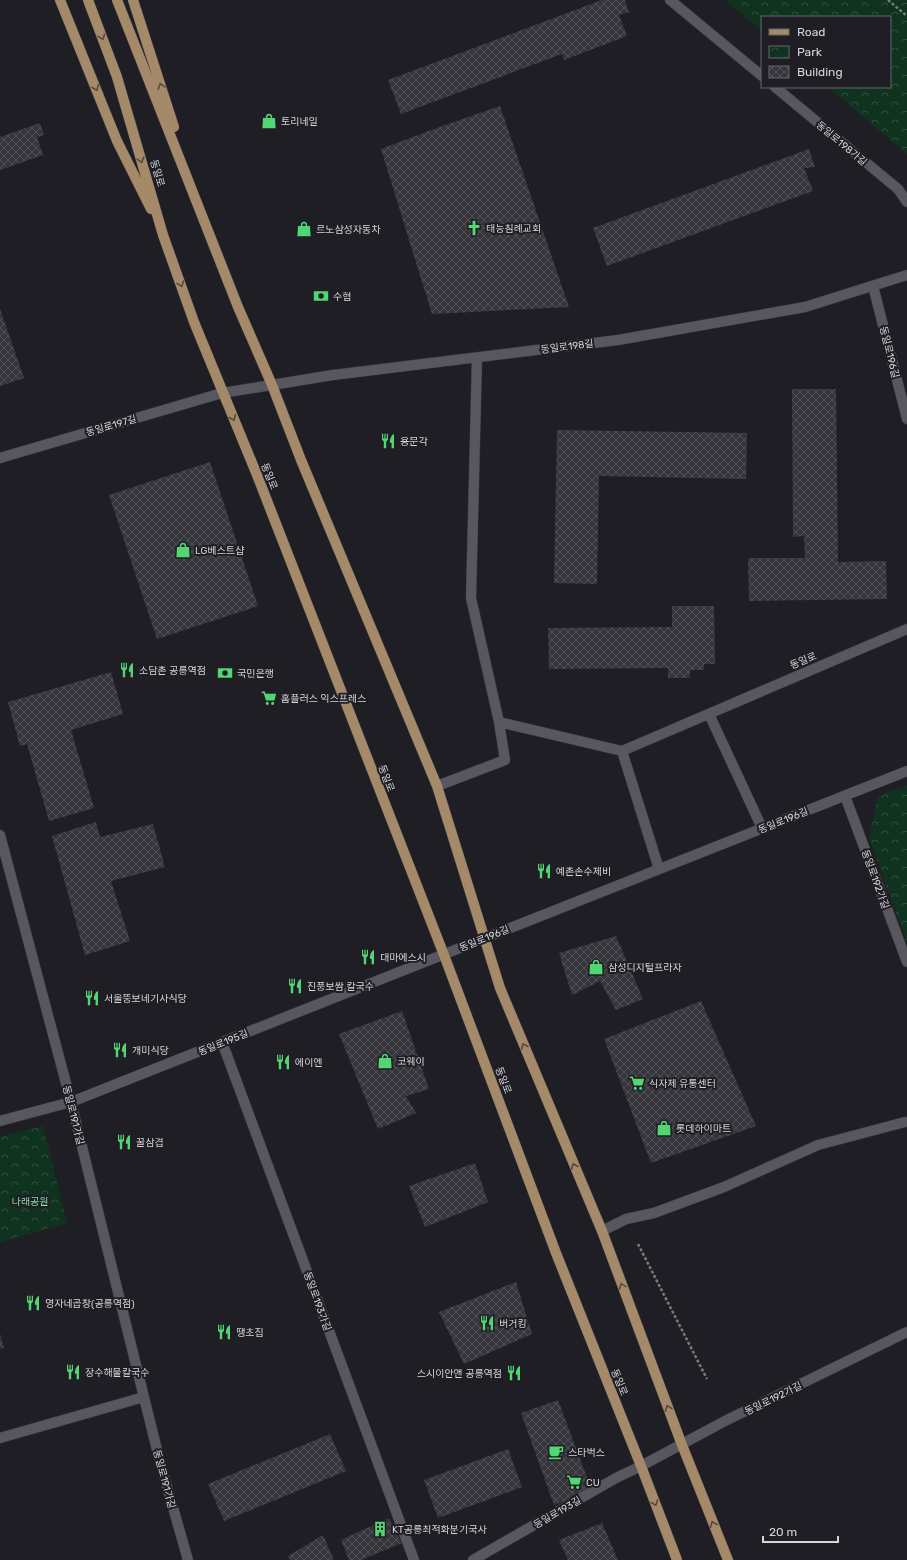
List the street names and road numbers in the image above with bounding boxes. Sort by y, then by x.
street label: 동일로198가길 [814,119,869,168]
street label: 동일로 [147,158,167,188]
street label: 동일로196길 [877,325,901,379]
street label: 동일로198길 [540,338,594,356]
street label: 동일로197길 [85,413,138,439]
street label: 동일로 [258,461,280,491]
street label: 동일로 [788,650,818,672]
street label: 동일로 [376,763,397,793]
street label: 동일로196길 [757,805,810,836]
street label: 동일로192가길 [859,848,891,911]
street label: 동일로196길 [458,923,511,954]
street label: 동일로195길 [197,1027,250,1058]
street label: 동일로 [493,1065,514,1095]
street label: 동일로191가길 [60,1084,86,1146]
street label: 동일로193가길 [301,1270,333,1333]
street label: 동일로 [608,1367,630,1397]
street label: 동일로192가길 [743,1380,804,1418]
street label: 동일로191가길 [150,1448,178,1510]
street label: 동일로193길 [532,1494,583,1531]

